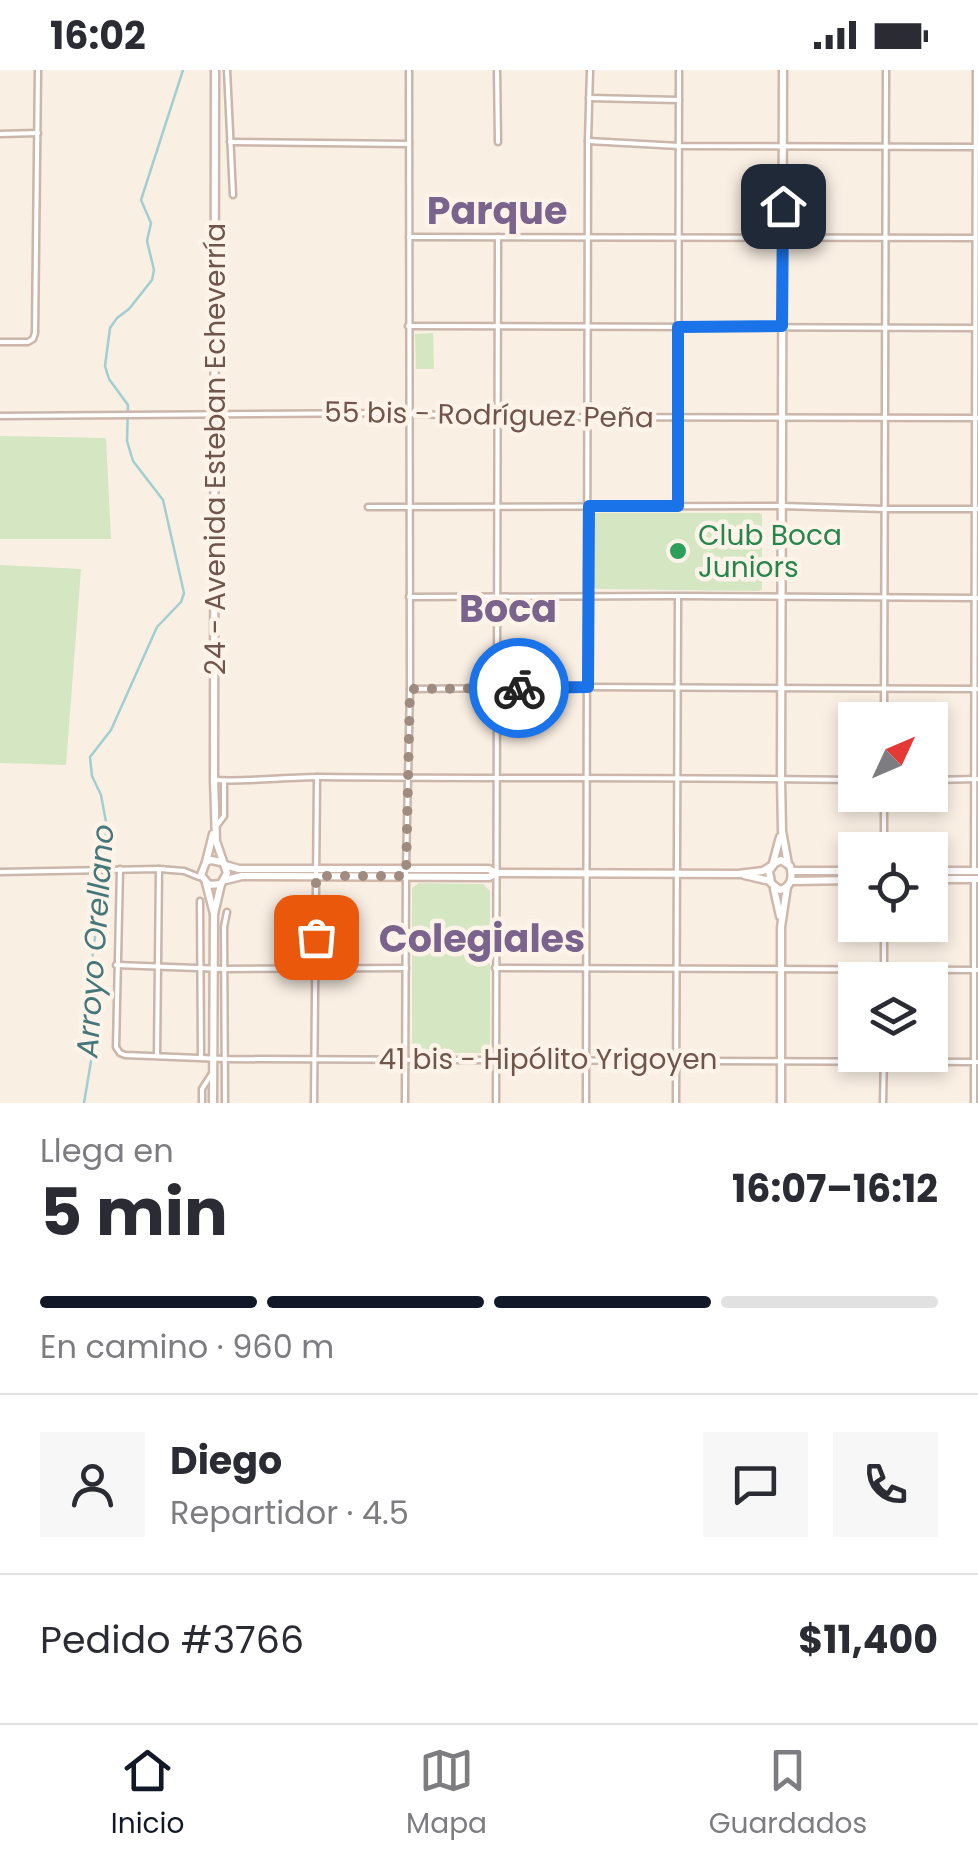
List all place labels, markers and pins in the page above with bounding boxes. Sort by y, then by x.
pin [741,164,826,249]
place label: Club Boca Juniors [698,516,842,587]
marker: Club Boca Juniors [667,540,689,562]
pin [274,895,359,980]

